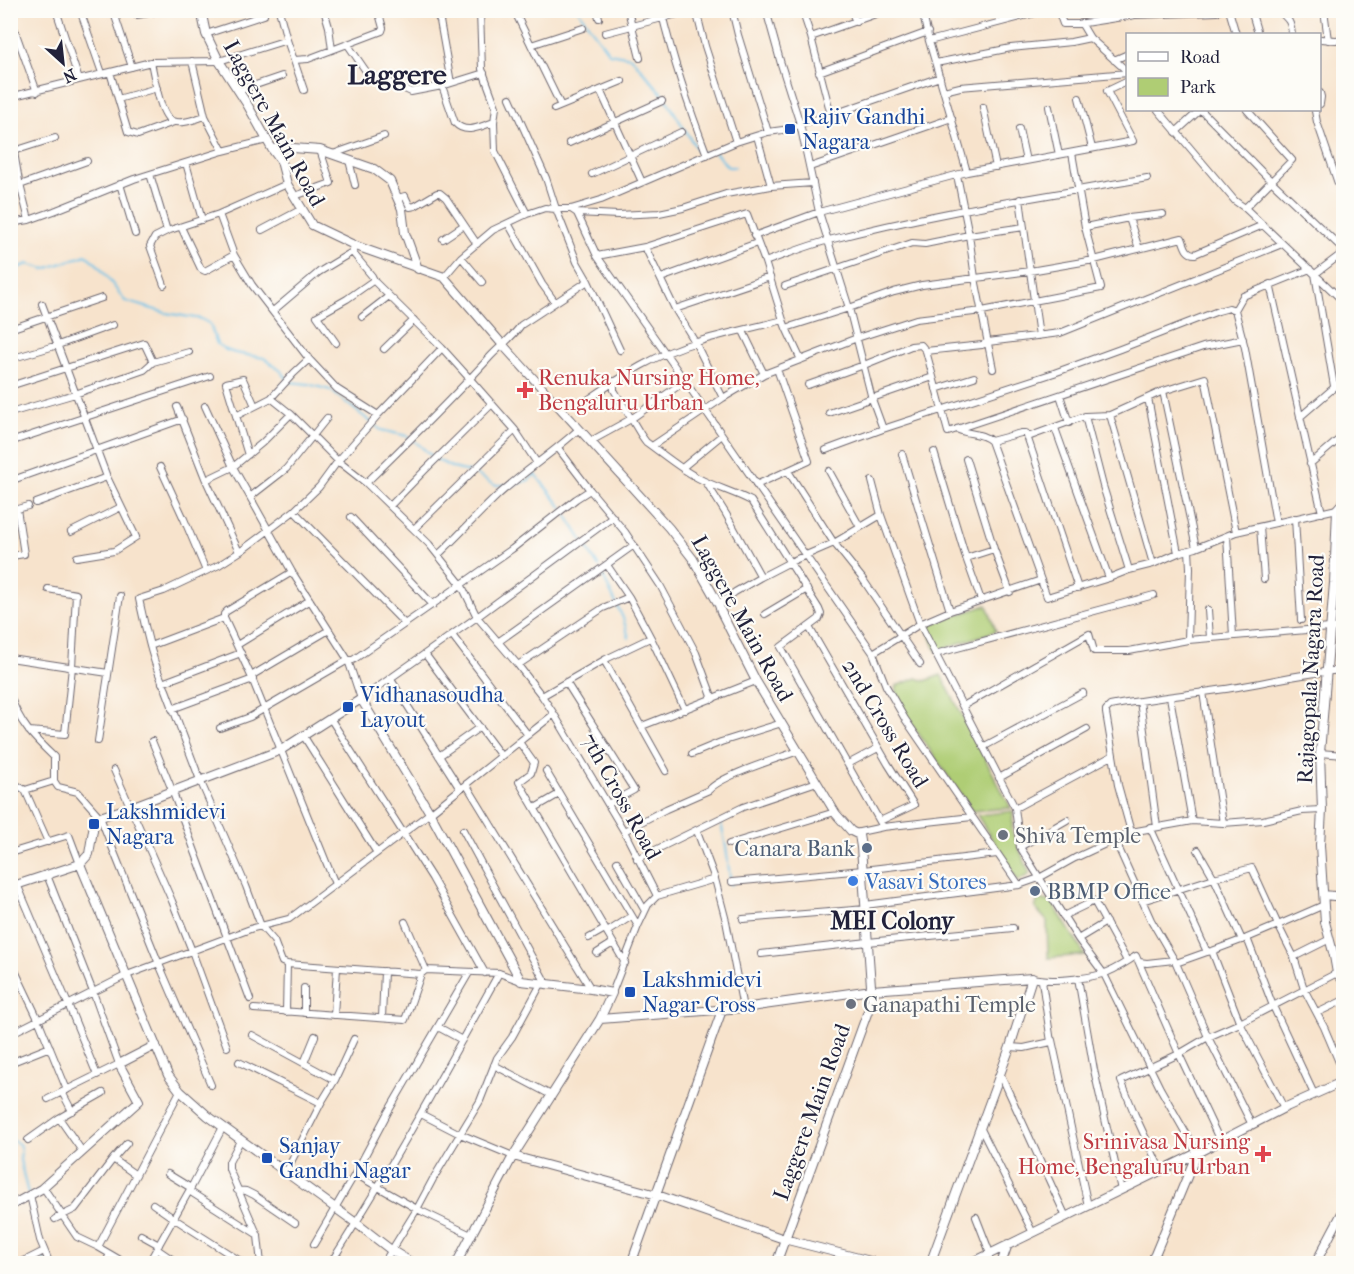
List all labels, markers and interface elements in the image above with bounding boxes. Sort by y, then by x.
north arrow [33,33,93,93]
legend [1126,33,1321,111]
street label: Laggere Main Road [218,36,331,212]
text: Road [1180,47,1220,68]
district label: Laggere [347,58,447,91]
text: N [59,65,79,88]
text: Park [1180,77,1217,98]
place label: Rajiv Gandhi Nagara [802,104,926,155]
marker: Rajiv Gandhi Nagara [783,122,797,136]
place label: Renuka Nursing Home, Bengaluru Urban [538,365,759,416]
marker: Renuka Nursing Home, Bengaluru Urban [516,381,534,399]
street label: Laggere Main Road [686,531,799,707]
street label: Rajagopala Nagara Road [1292,553,1330,784]
street label: 2nd Cross Road [836,654,934,794]
place label: Vidhanasoudha Layout [359,682,505,733]
marker: Vidhanasoudha Layout [341,700,355,714]
street label: 7th Cross Road [576,729,667,865]
place label: Lakshmidevi Nagara [106,799,226,850]
marker: Lakshmidevi Nagara [87,817,101,831]
place label: Shiva Temple [1015,823,1141,849]
marker: Shiva Temple [996,828,1010,842]
place label: Canara Bank [734,836,856,862]
marker: Canara Bank [860,841,874,855]
place label: Vasavi Stores [864,869,987,895]
marker: Vasavi Stores [846,874,860,888]
place label: BBMP Office [1047,879,1171,905]
marker: BBMP Office [1028,884,1042,898]
district label: MEI Colony [830,907,955,935]
place label: Lakshmidevi Nagar Cross [642,967,762,1018]
marker: Lakshmidevi Nagar Cross [623,985,637,999]
place label: Ganapathi Temple [863,992,1036,1018]
marker: Ganapathi Temple [844,997,858,1011]
street label: Laggere Main Road [768,1020,856,1204]
place label: Srinivasa Nursing Home, Bengaluru Urban [1018,1129,1250,1180]
place label: Sanjay Gandhi Nagar [279,1133,411,1184]
marker: Srinivasa Nursing Home, Bengaluru Urban [1254,1145,1272,1163]
marker: Sanjay Gandhi Nagar [260,1151,274,1165]

